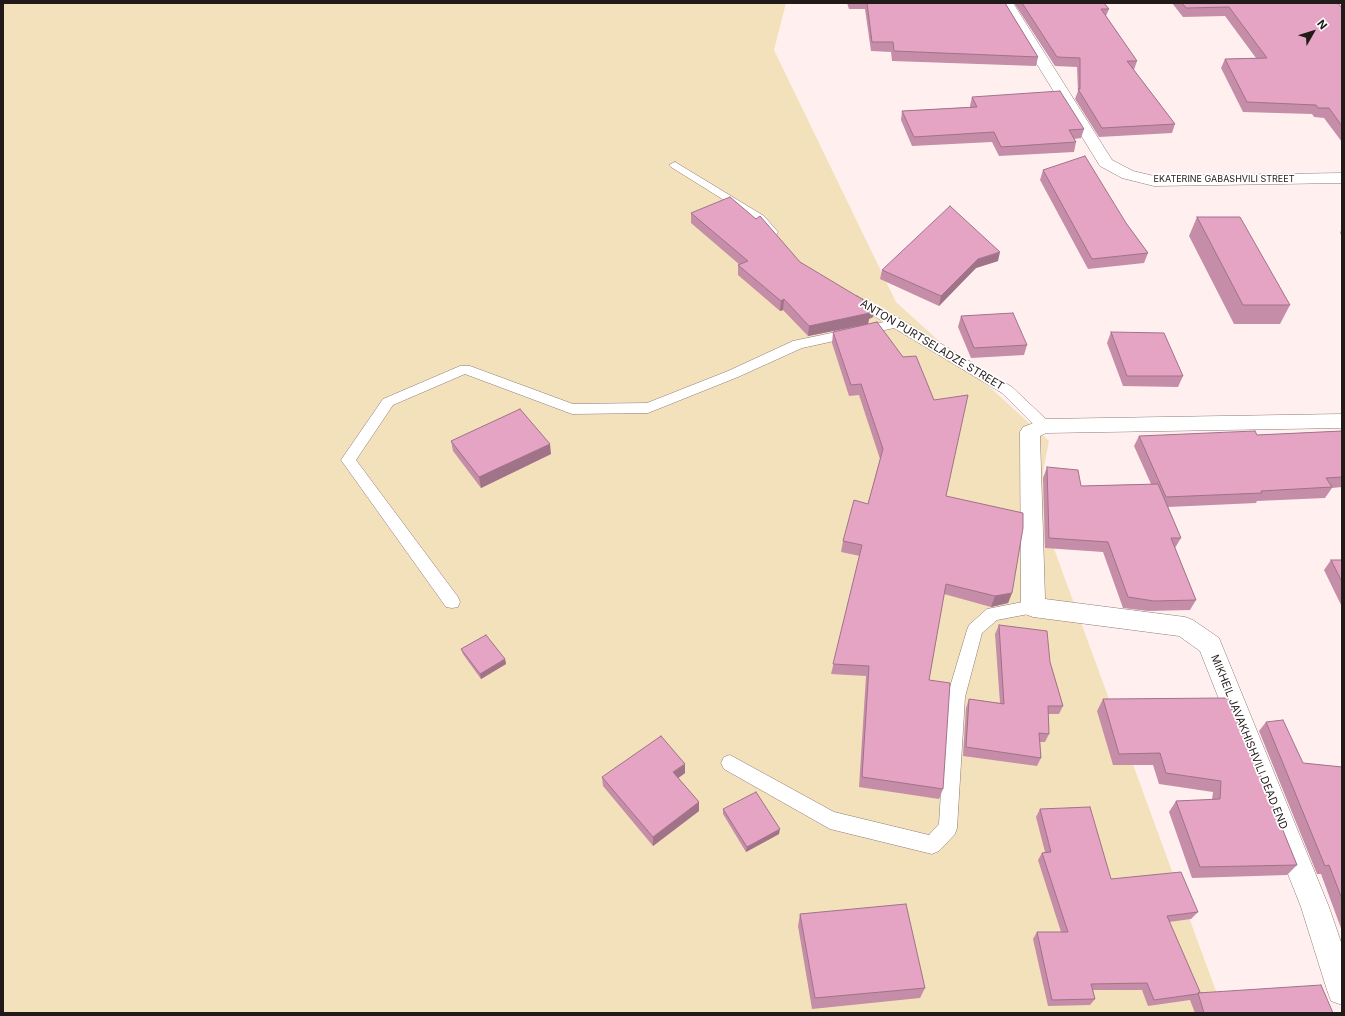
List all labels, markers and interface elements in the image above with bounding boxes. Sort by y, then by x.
north arrow [1293,12,1333,52]
text: N [1314,17,1330,32]
street label: EKATERINE GABASHVILI STREET [1153,174,1295,184]
street label: ANTON PURTSELADZE STREET [858,297,1006,393]
street label: MIKHEIL JAVAKHISHVILI DEAD END [1208,653,1290,831]

